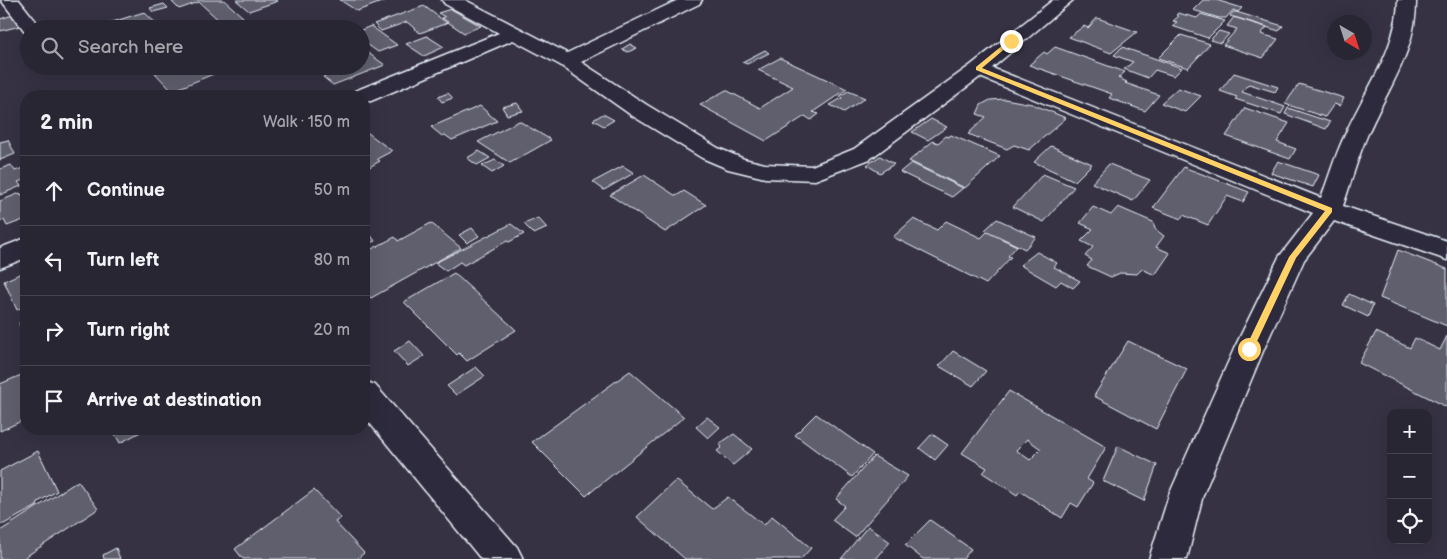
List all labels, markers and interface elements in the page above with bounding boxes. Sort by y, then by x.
north arrow [1327,15,1372,60]
search box [20,20,370,75]
route end [1000,30,1023,53]
icon: search [38,34,66,62]
text: Search here [78,36,183,59]
text: 2 min [40,110,93,135]
text: Walk · 150 m [263,113,350,132]
icon: ahead [40,177,68,205]
text: Continue [87,179,165,202]
text: 50 m [314,181,350,200]
icon: left [40,247,68,275]
text: Turn left [87,249,159,272]
text: 80 m [314,251,350,270]
icon: right [40,317,68,345]
text: Turn right [87,319,170,342]
text: 20 m [314,321,350,340]
route start [1238,338,1261,361]
icon: arrive [40,387,68,415]
text: Arrive at destination [87,389,262,412]
map controls [1387,409,1432,544]
button: + [1387,409,1432,454]
button: − [1387,454,1432,499]
button: locate [1387,499,1432,544]

